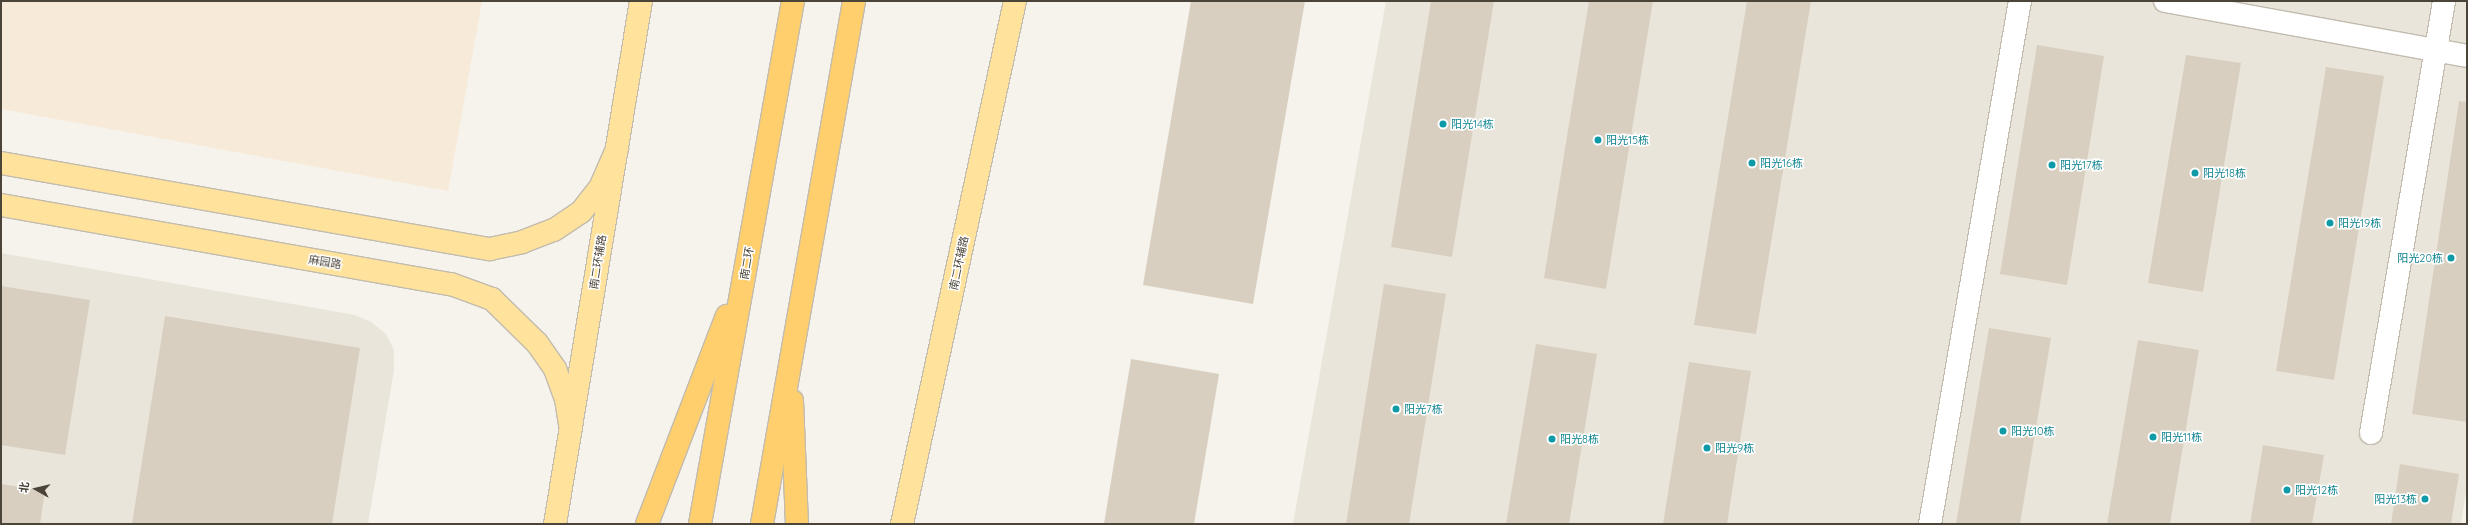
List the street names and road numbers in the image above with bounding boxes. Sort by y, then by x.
street label: 南二环辅路 [587,234,609,290]
street label: 南二环辅路 [947,235,971,291]
street label: 南二环 [738,246,756,280]
street label: 麻园路 [308,253,342,271]

